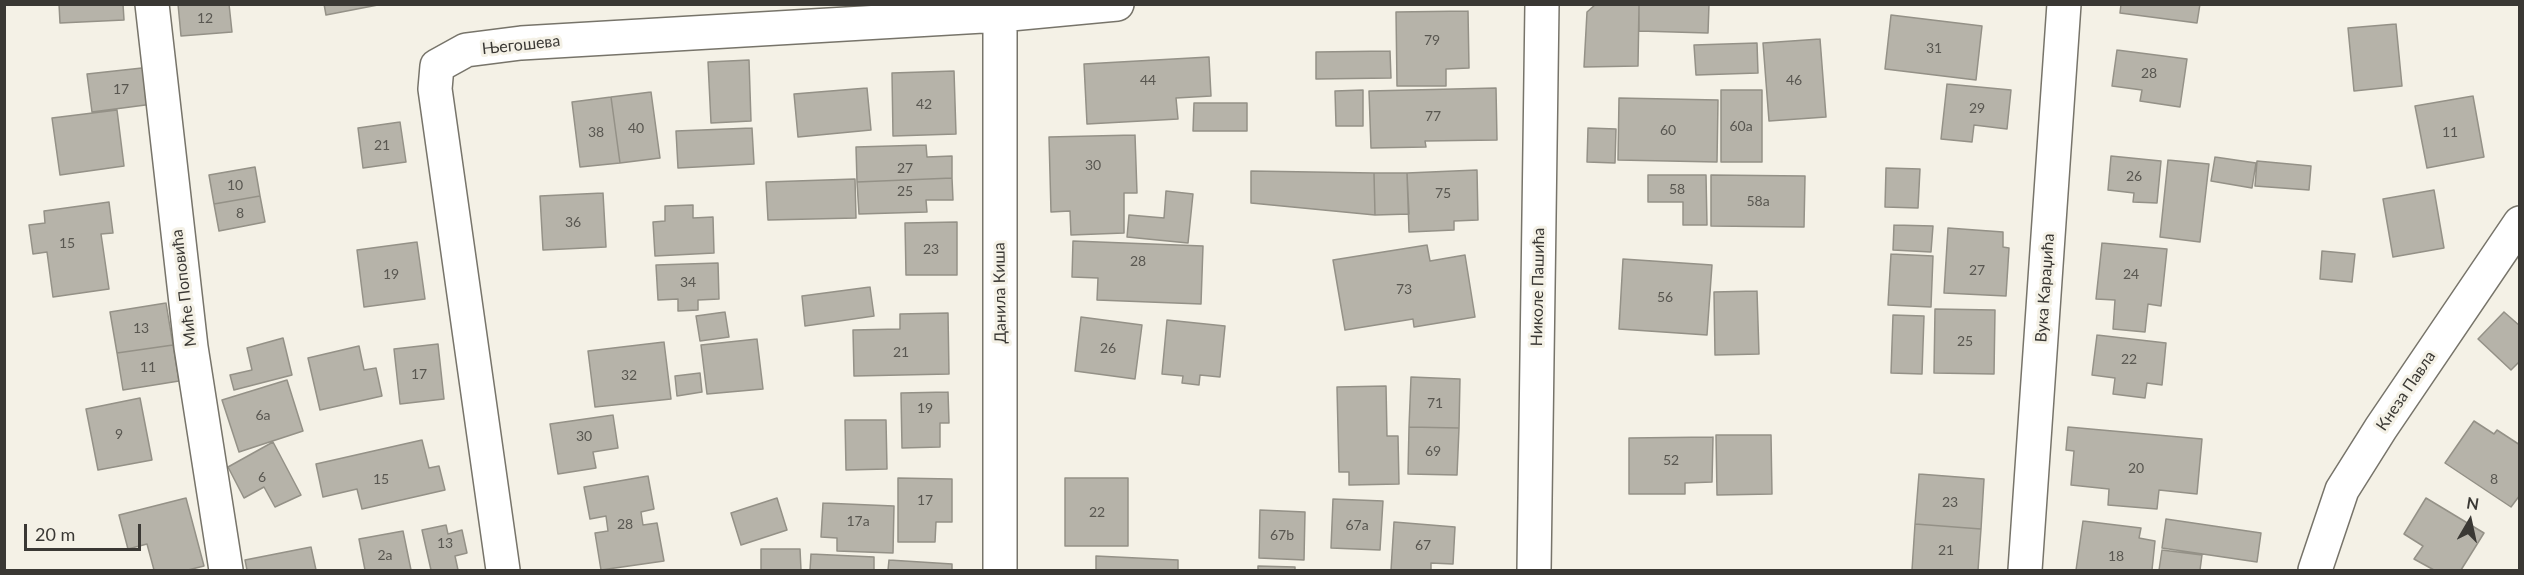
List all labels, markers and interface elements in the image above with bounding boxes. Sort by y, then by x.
house number: 12 [197,10,213,26]
street label: Његошева [481,31,561,59]
house number: 79 [1424,32,1440,48]
house number: 31 [1926,40,1942,56]
house number: 28 [2141,65,2157,81]
house number: 44 [1140,72,1156,88]
house number: 46 [1786,72,1802,88]
house number: 17 [113,81,129,97]
house number: 42 [916,96,932,112]
house number: 29 [1969,100,1985,116]
house number: 77 [1425,108,1441,124]
house number: 60a [1729,118,1753,134]
house number: 40 [628,120,644,136]
house number: 60 [1660,122,1676,138]
house number: 38 [588,124,604,140]
house number: 11 [2442,124,2458,140]
house number: 21 [374,137,390,153]
house number: 30 [1085,157,1101,173]
house number: 27 [897,160,913,176]
house number: 26 [2126,168,2142,184]
house number: 10 [227,177,243,193]
house number: 58 [1669,181,1685,197]
house number: 25 [897,183,913,199]
house number: 75 [1435,185,1451,201]
house number: 58a [1746,193,1770,209]
house number: 8 [236,205,244,221]
house number: 36 [565,214,581,230]
street label: Николе Пашића [1527,227,1549,347]
street label: Миће Поповића [167,228,201,348]
street label: Вука Караџића [2032,233,2058,343]
house number: 15 [59,235,75,251]
house number: 23 [923,241,939,257]
street label: Данила Киша [990,242,1010,344]
house number: 28 [1130,253,1146,269]
house number: 27 [1969,262,1985,278]
house number: 19 [383,266,399,282]
house number: 24 [2123,266,2139,282]
house number: 34 [680,274,696,290]
house number: 73 [1396,281,1412,297]
house number: 56 [1657,289,1673,305]
house number: 13 [133,320,149,336]
house number: 25 [1957,333,1973,349]
house number: 26 [1100,340,1116,356]
house number: 21 [893,344,909,360]
street label: Кнеза Павла [2372,347,2440,435]
house number: 22 [2121,351,2137,367]
house number: 11 [140,359,156,375]
house number: 17 [411,366,427,382]
house number: 32 [621,367,637,383]
house number: 71 [1427,395,1443,411]
house number: 19 [917,400,933,416]
house number: 6a [255,407,271,423]
house number: 9 [115,426,123,442]
house number: 30 [576,428,592,444]
house number: 69 [1425,443,1441,459]
house number: 52 [1663,452,1679,468]
house number: 20 [2128,460,2144,476]
house number: 6 [258,469,266,485]
house number: 15 [373,471,389,487]
house number: 8 [2490,471,2498,487]
north arrow [2440,491,2500,551]
house number: 17 [917,492,933,508]
text: N [2465,492,2480,513]
house number: 23 [1942,494,1958,510]
house number: 22 [1089,504,1105,520]
scale bar [27,512,144,550]
house number: 17a [846,513,870,529]
house number: 28 [617,516,633,532]
house number: 67a [1345,517,1369,533]
text: 20 m [35,523,75,545]
house number: 67b [1270,527,1294,543]
house number: 13 [437,535,453,551]
house number: 67 [1415,537,1431,553]
house number: 21 [1938,542,1954,558]
house number: 2a [377,547,393,563]
house number: 18 [2108,548,2124,564]

